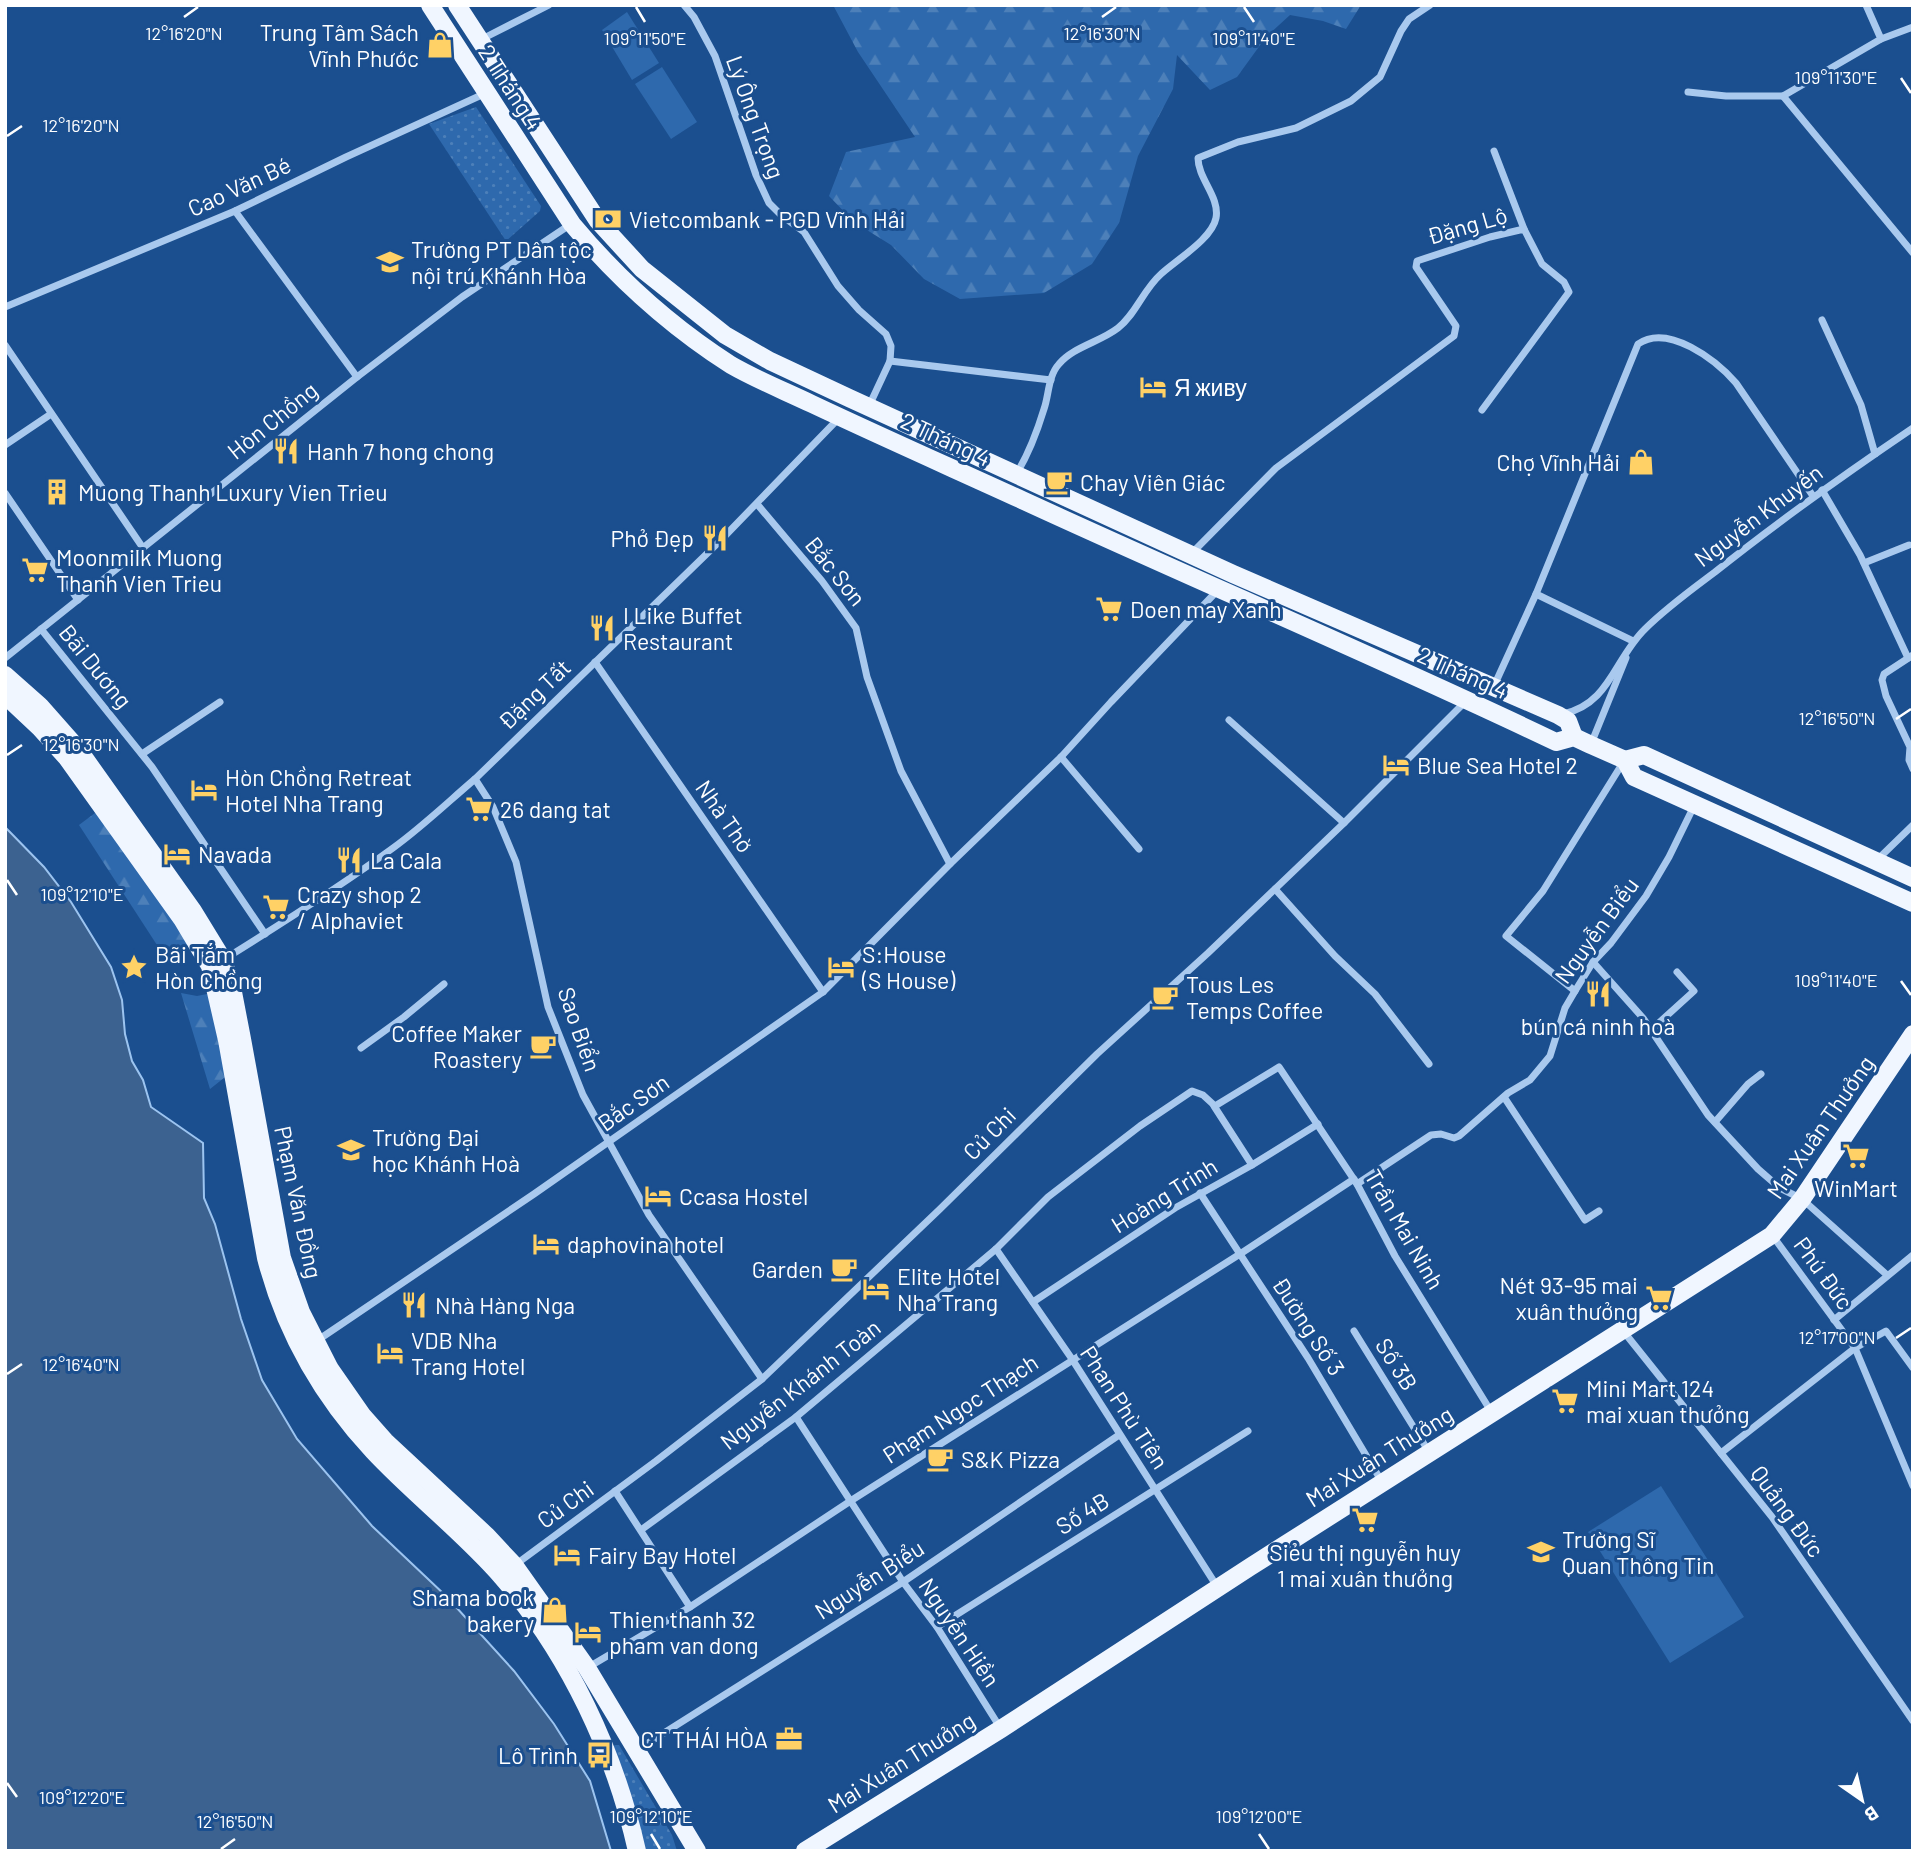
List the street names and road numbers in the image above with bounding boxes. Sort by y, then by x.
street label: 2 Tháng 4 [473,39,549,135]
street label: Lý Ông Trọng [721,52,791,182]
street label: Cao Văn Bé [183,150,295,222]
street label: Đặng Lộ [1424,200,1510,250]
street label: Hòn Chồng [221,375,323,465]
street label: 2 Tháng 4 [897,406,995,472]
street label: Nguyễn Khuyến [1688,458,1828,572]
street label: Bắc Sơn [800,531,872,611]
street label: Bãi Dương [54,618,138,714]
street label: 2 Tháng 4 [1413,640,1513,704]
street label: Đặng Tất [492,653,576,735]
street label: Nhà Thờ [690,774,760,858]
street label: Nguyễn Biểu [1548,871,1644,989]
street label: Sao Biển [553,983,607,1075]
street label: Mai Xuân Thưởng [1760,1050,1880,1204]
street label: Bắc Sơn [592,1067,674,1137]
street label: Củ Chi [957,1101,1021,1165]
street label: Phạm Văn Đồng [269,1123,329,1281]
street label: Hoàng Trinh [1106,1151,1222,1239]
street label: Trần Mai Ninh [1359,1164,1451,1294]
street label: Phú Đức [1788,1231,1860,1315]
street label: Đường Số 3 [1267,1272,1351,1380]
street label: Nguyễn Khánh Toàn [714,1313,886,1455]
street label: Số 3B [1370,1333,1424,1395]
street label: Phan Phù Tiên [1075,1340,1175,1474]
street label: Phạm Ngọc Thạch [877,1347,1043,1469]
street label: Mai Xuân Thưởng [1300,1400,1458,1512]
street label: Quảng Đức [1745,1460,1831,1562]
street label: Củ Chi [531,1474,599,1534]
street label: Số 4B [1050,1486,1114,1540]
street label: Nguyễn Biểu [809,1533,929,1625]
street label: Nguyễn Hiền [913,1572,1007,1692]
street label: Mai Xuân Thưởng [822,1706,980,1818]

